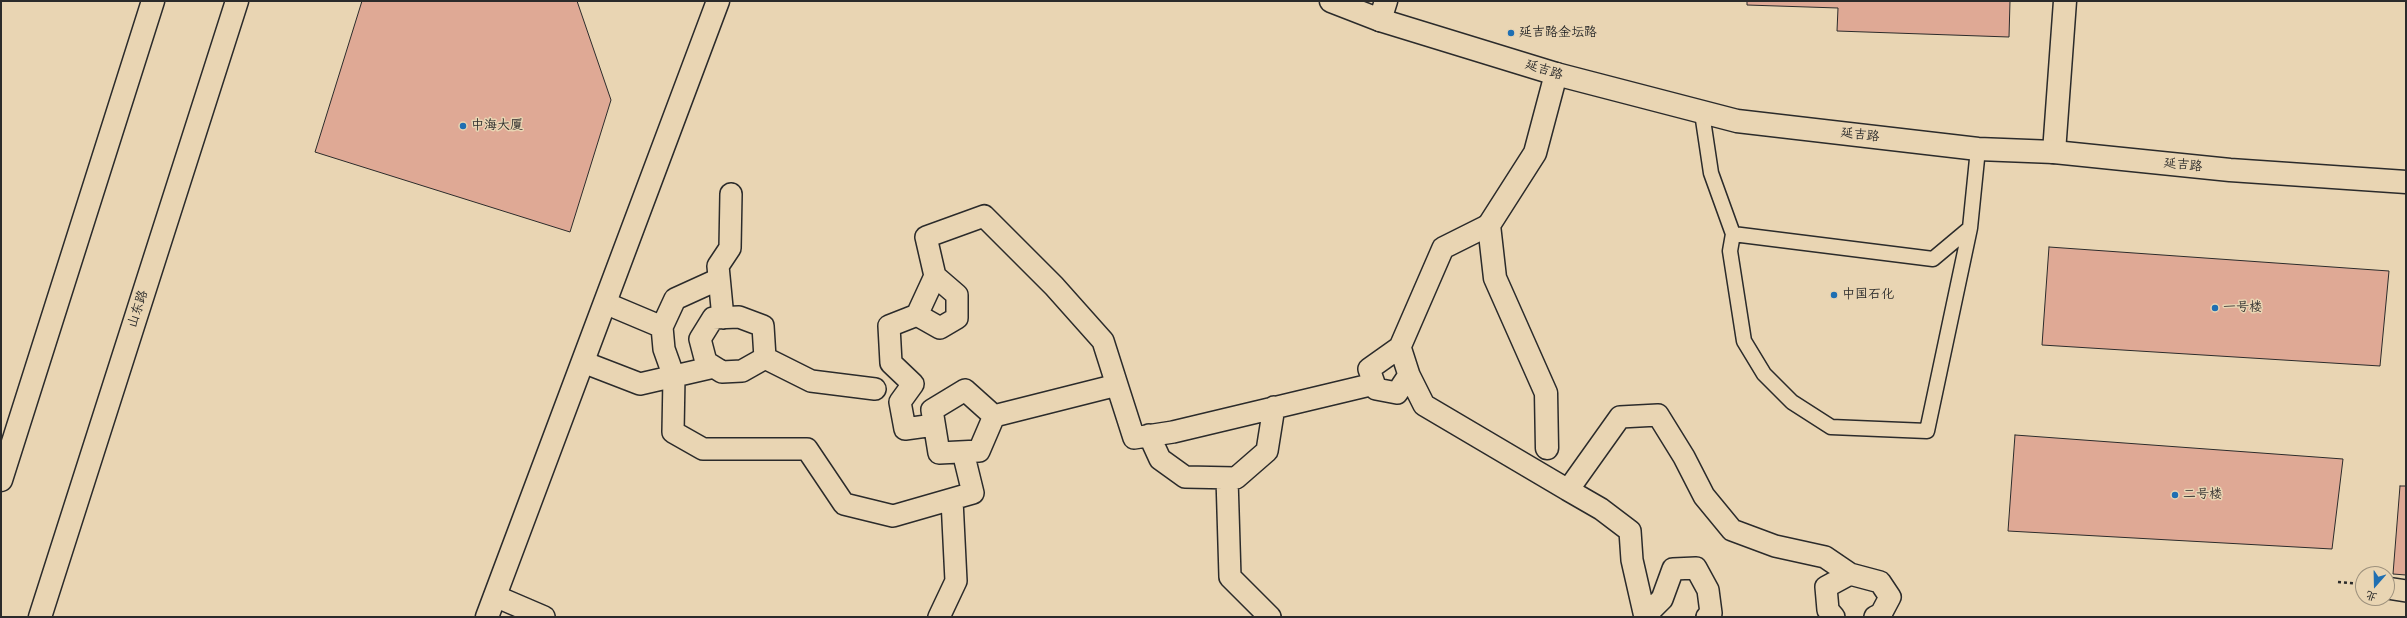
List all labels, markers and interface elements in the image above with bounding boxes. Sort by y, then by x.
place label: 延吉路金坛路 [1519,25,1597,41]
marker: 延吉路金坛路 [1506,28,1516,38]
street label: 延吉路 [1523,57,1565,83]
place label: 中海大厦 [471,118,523,134]
marker: 中海大厦 [458,121,468,131]
street label: 延吉路 [1840,125,1880,145]
street label: 延吉路 [2163,155,2203,175]
place label: 中国石化 [1842,287,1894,303]
street label: 山东路 [125,288,151,330]
marker: 中国石化 [1829,290,1839,300]
place label: 一号楼 [2223,300,2262,316]
marker: 一号楼 [2210,303,2220,313]
place label: 二号楼 [2183,487,2222,503]
marker: 二号楼 [2170,490,2180,500]
north arrow [2355,566,2395,606]
text: 北 [2364,588,2379,605]

